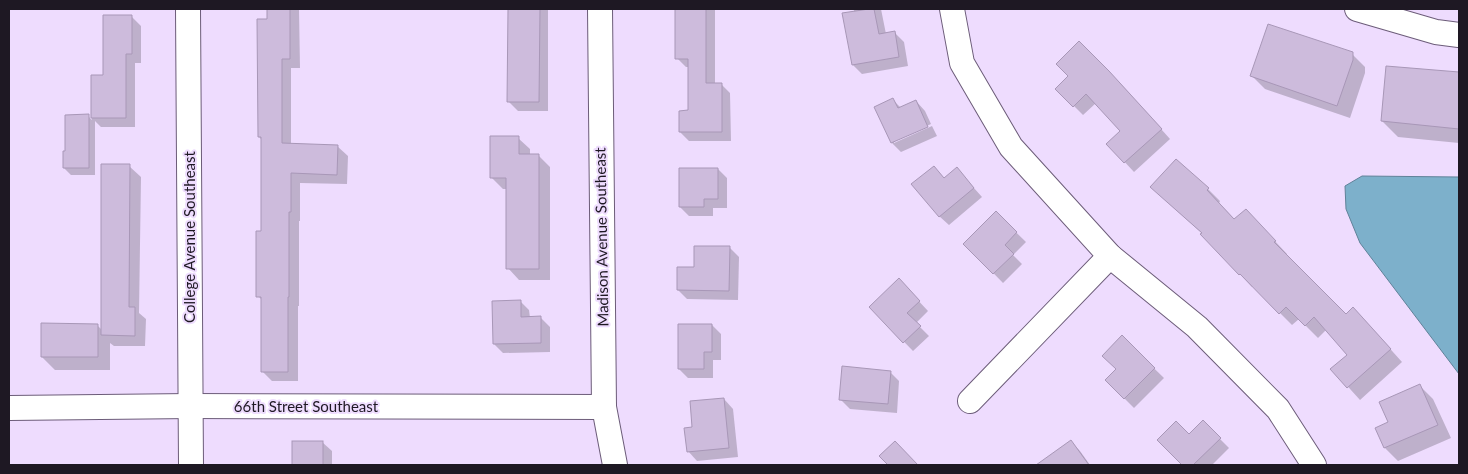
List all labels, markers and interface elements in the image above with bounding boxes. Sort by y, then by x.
street label: Madison Avenue Southeast [590,147,612,327]
street label: College Avenue Southeast [180,150,198,323]
street label: 66th Street Southeast [234,397,379,415]

